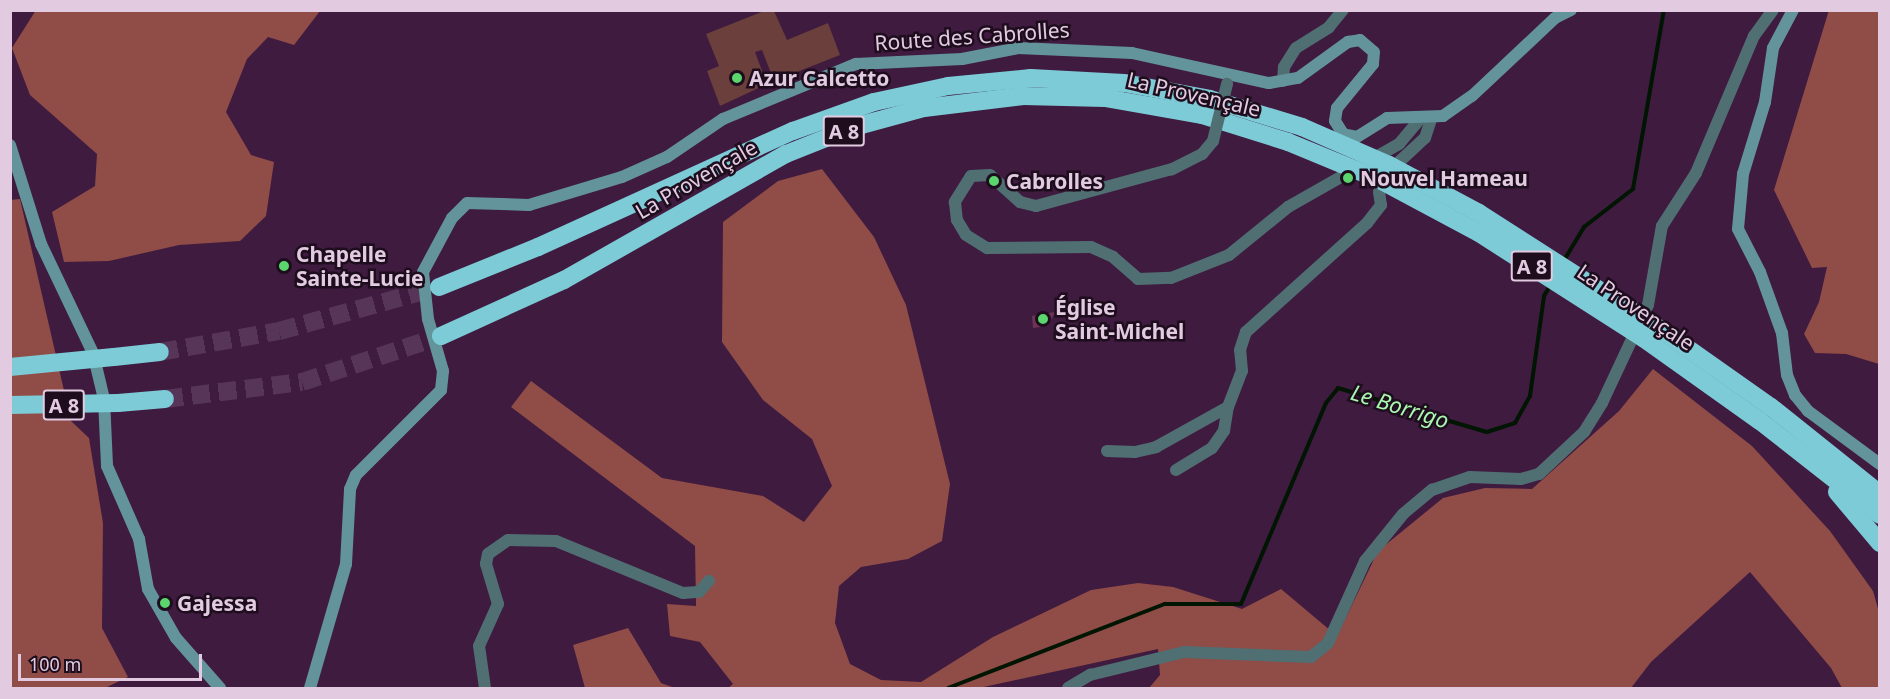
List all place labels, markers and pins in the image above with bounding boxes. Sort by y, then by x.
place label: Azur Calcetto [749,65,889,91]
marker: Azur Calcetto [730,71,744,85]
place label: Nouvel Hameau [1360,165,1528,191]
place label: Cabrolles [1006,168,1103,194]
marker: Nouvel Hameau [1341,171,1355,185]
marker: Cabrolles [987,174,1001,188]
place label: Chapelle Sainte-Lucie [296,241,423,291]
marker: Chapelle Sainte-Lucie [277,259,291,273]
place label: Église Saint-Michel [1055,294,1184,344]
marker: Église Saint-Michel [1036,312,1050,326]
place label: Gajessa [177,590,257,616]
marker: Gajessa [158,596,172,610]

